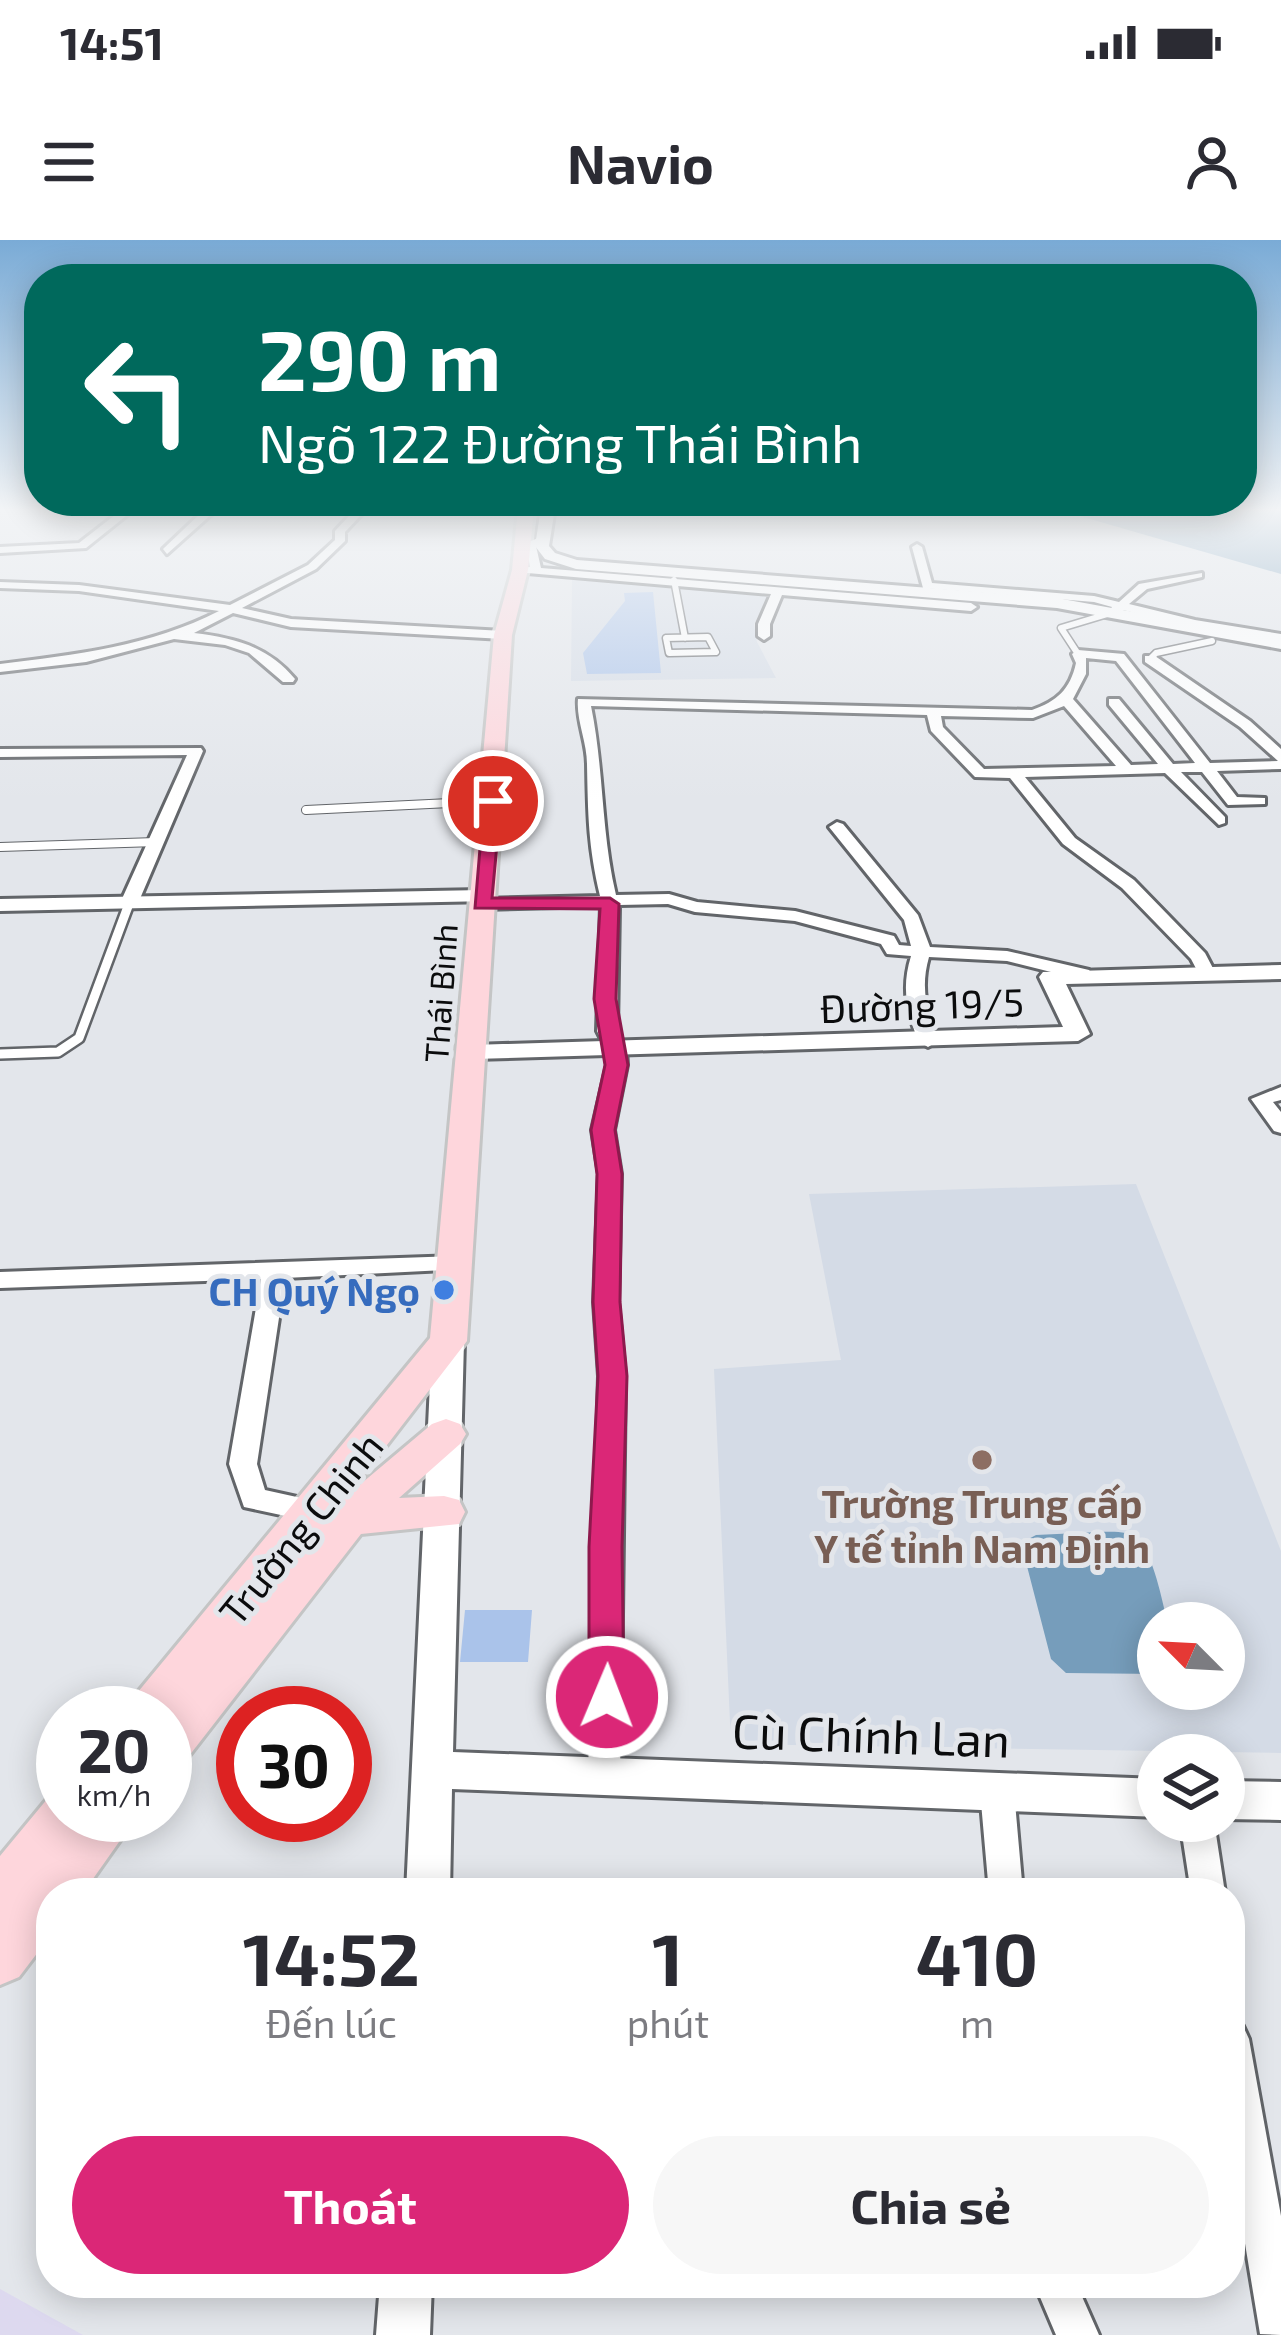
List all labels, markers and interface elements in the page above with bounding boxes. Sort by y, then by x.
text: 14:51 [60,15,164,69]
icon: menu [36,129,102,195]
icon: person [1179,129,1245,195]
text: Navio [567,130,714,195]
text: 290 m [258,307,502,408]
icon: left [60,312,216,468]
text: Ngõ 122 Đường Thái Bình [258,409,862,474]
pin [442,750,544,852]
icon: arrive [460,768,526,834]
street label: Thái Bình [415,922,465,1064]
street label: Đường 19/5 [819,977,1025,1031]
place label: CH Quý Ngọ [208,1267,420,1316]
marker: CH Quý Ngọ [431,1277,457,1303]
street label: Trường Chinh [208,1422,392,1634]
marker: Trường Trung cấp Y tế tỉnh Nam Định [969,1447,995,1473]
place label: Trường Trung cấp Y tế tỉnh Nam Định [814,1479,1150,1571]
north arrow [1137,1602,1245,1710]
map controls [1137,1602,1245,1842]
position arrow [544,1634,670,1760]
speed limit sign: 30 [216,1686,372,1842]
street label: Cù Chính Lan [731,1700,1011,1768]
text: 20 [78,1713,150,1785]
button: layers [1137,1734,1245,1842]
text: km/h [77,1776,151,1812]
text: 14:52 [243,1914,420,2000]
text: 1 [652,1914,683,2000]
text: 410 [916,1914,1038,2000]
text: Đến lúc [266,1999,397,2046]
text: phút [627,1999,709,2046]
text: m [960,1999,994,2046]
button: Thoát [72,2136,629,2274]
button: Chia sẻ [653,2136,1209,2274]

